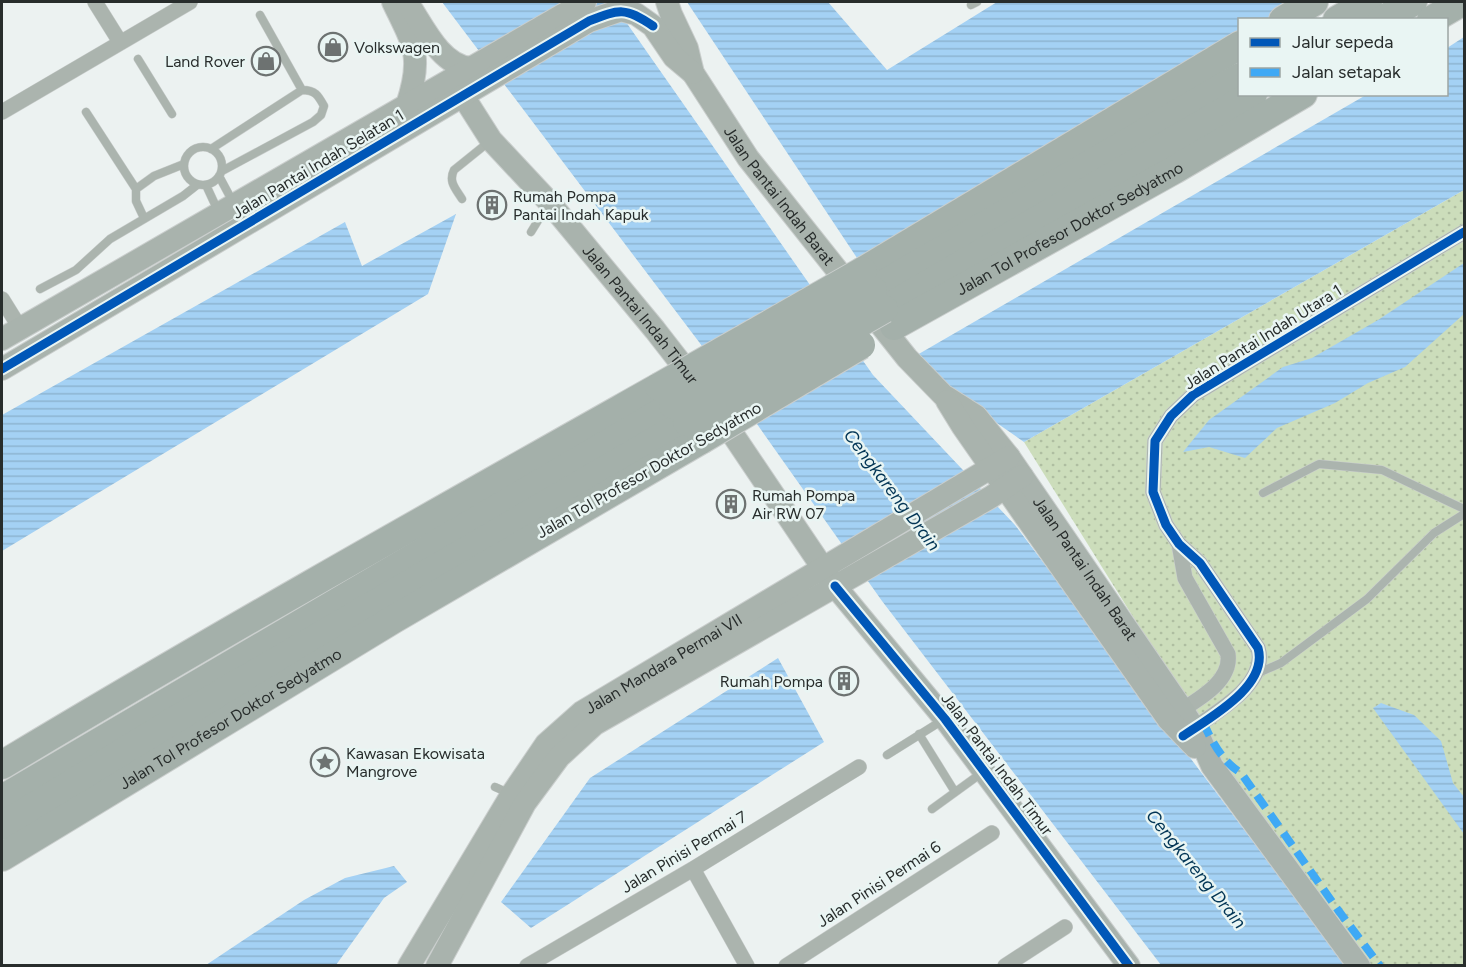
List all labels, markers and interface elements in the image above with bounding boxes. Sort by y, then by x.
legend [1238,18,1448,96]
shop icon: Volkswagen [317,31,349,63]
text: Jalur sepeda [1292,31,1393,53]
place label: Volkswagen [354,38,440,57]
shop icon: Land Rover [250,45,282,77]
place label: Land Rover [165,52,246,71]
text: Jalan setapak [1292,61,1401,83]
street label: Jalan Pantai Indah Selatan 1 [229,105,407,223]
street label: Jalan Pantai Indah Barat [720,122,839,269]
street label: Jalan Tol Profesor Doktor Sedyatmo [953,157,1186,299]
place label: Rumah Pompa Pantai Indah Kapuk [513,187,649,224]
building icon: Rumah Pompa Pantai Indah Kapuk [476,189,508,221]
street label: Jalan Pantai Indah Timur [579,241,703,388]
street label: Jalan Pantai Indah Utara 1 [1181,281,1345,393]
street label: Jalan Tol Profesor Doktor Sedyatmo [533,398,765,542]
water label: Cengkareng Drain [839,425,945,555]
place label: Rumah Pompa Air RW 07 [752,486,855,523]
building icon: Rumah Pompa Air RW 07 [715,488,747,520]
street label: Jalan Pantai Indah Barat [1029,493,1141,644]
street label: Jalan Mandara Permai VII [582,609,745,717]
street label: Jalan Tol Profesor Doktor Sedyatmo [116,644,345,793]
building icon: Rumah Pompa [828,665,860,697]
place label: Rumah Pompa [720,672,823,691]
street label: Jalan Pantai Indah Timur [937,689,1057,839]
place label: Kawasan Ekowisata Mangrove [346,744,485,781]
place icon: Kawasan Ekowisata Mangrove [309,746,341,778]
water label: Cengkareng Drain [1141,805,1251,933]
street label: Jalan Pinisi Permai 7 [618,807,751,897]
street label: Jalan Pinisi Permai 6 [814,837,944,931]

